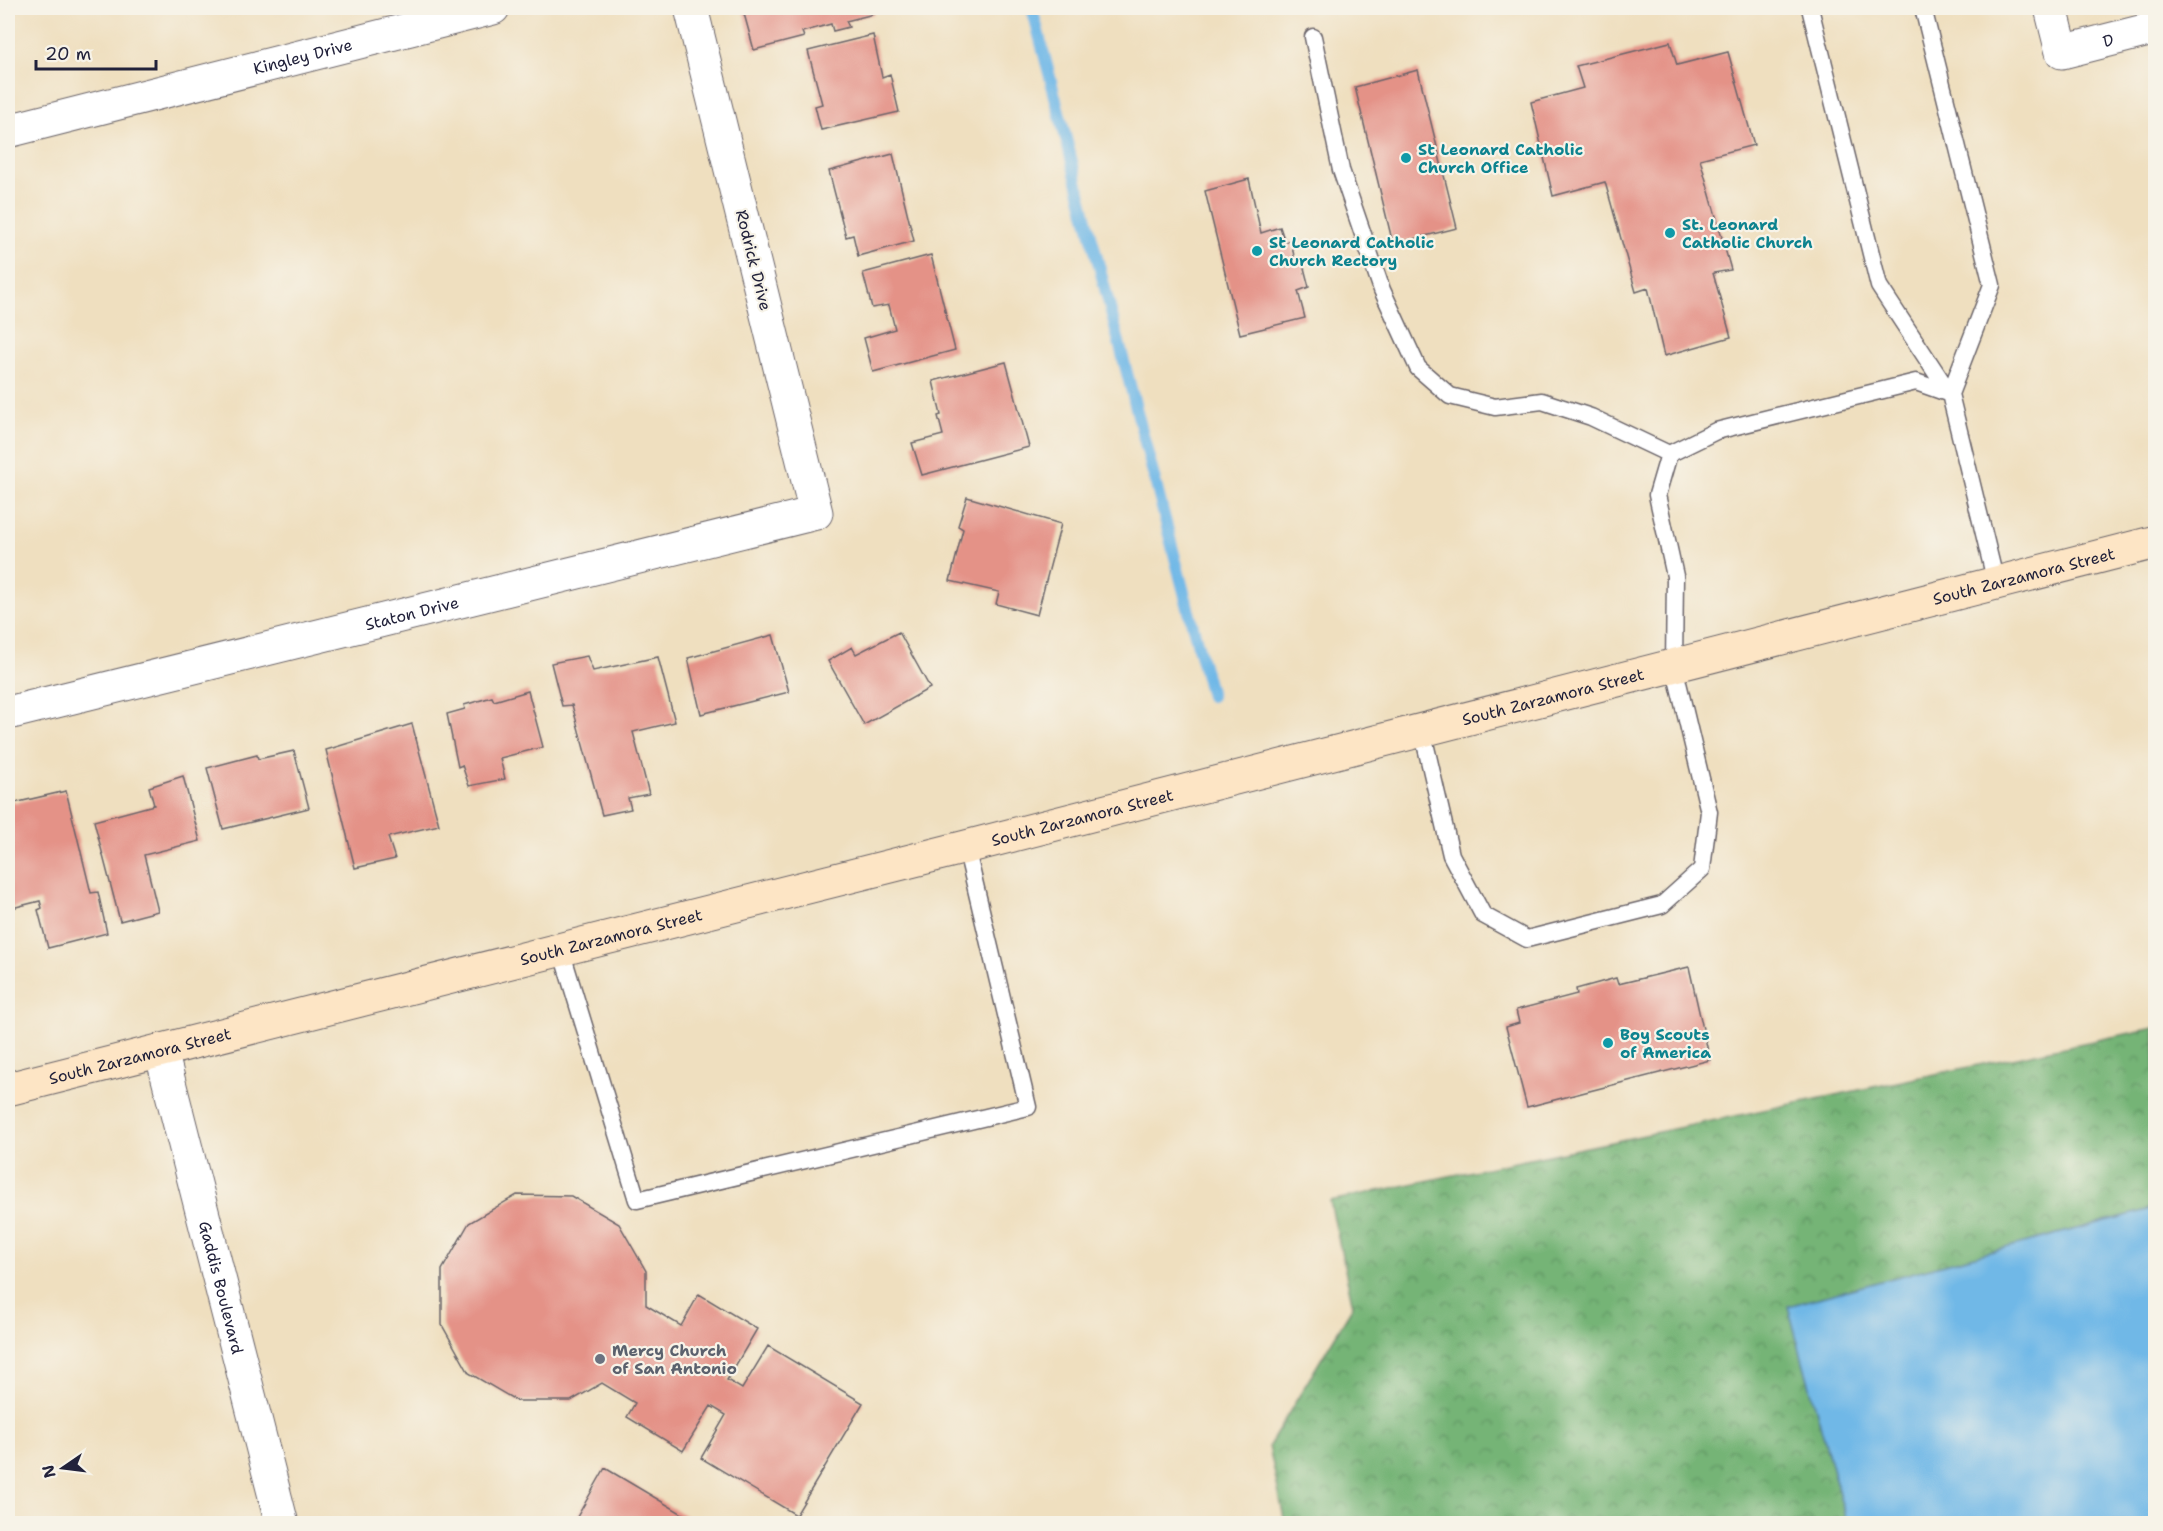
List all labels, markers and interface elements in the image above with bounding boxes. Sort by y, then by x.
street label: D [2101,29,2116,52]
scale bar [36,33,156,71]
street label: Kingley Drive [251,34,355,79]
text: 20 m [45,42,91,66]
place label: St Leonard Catholic Church Office [1418,139,1583,178]
marker: St Leonard Catholic Church Office [1399,151,1413,165]
street label: Rodrick Drive [731,208,776,313]
place label: St. Leonard Catholic Church [1682,214,1813,253]
marker: St. Leonard Catholic Church [1663,226,1677,240]
place label: St Leonard Catholic Church Rectory [1269,232,1434,271]
marker: St Leonard Catholic Church Rectory [1250,244,1264,258]
street label: South Zarzamora Street [1931,543,2117,610]
street label: Staton Drive [363,592,461,635]
street label: South Zarzamora Street [1460,664,1646,730]
street label: South Zarzamora Street [989,784,1176,851]
street label: South Zarzamora Street [518,904,705,970]
street label: South Zarzamora Street [47,1023,233,1089]
place label: Boy Scouts of America [1620,1024,1711,1063]
marker: Boy Scouts of America [1601,1036,1615,1050]
street label: Gaddis Boulevard [194,1219,248,1356]
place label: Mercy Church of San Antonio [612,1340,737,1379]
marker: Mercy Church of San Antonio [593,1352,607,1366]
north arrow [33,1438,93,1498]
text: N [37,1463,61,1480]

